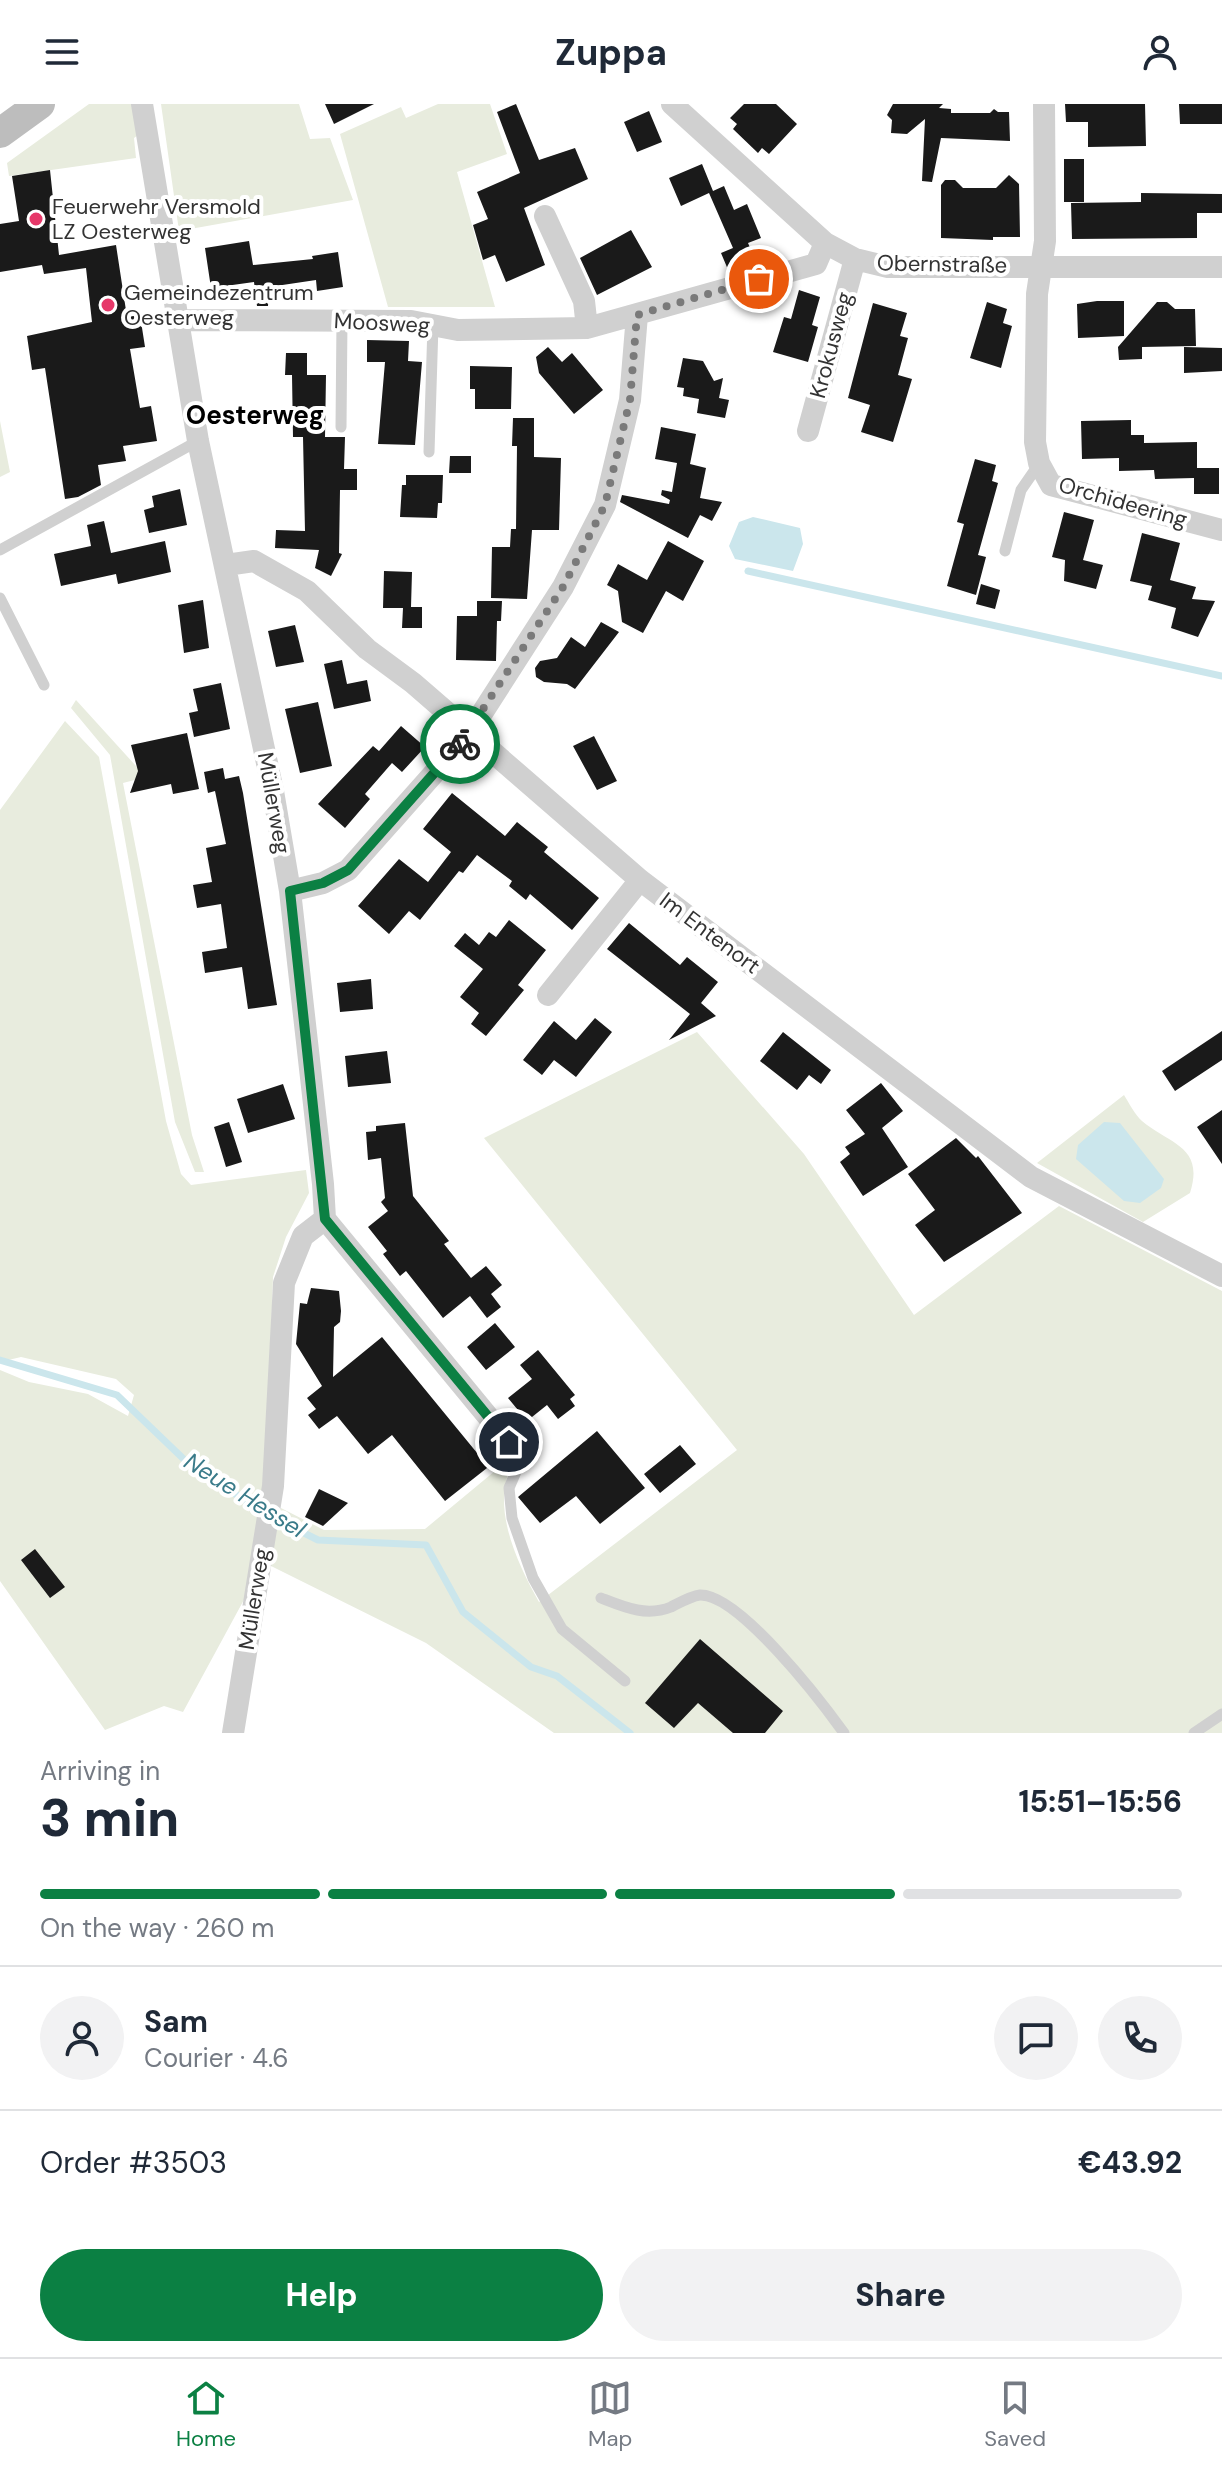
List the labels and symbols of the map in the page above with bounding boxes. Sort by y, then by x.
place label: Feuerwehr Versmold LZ Oesterweg [52,192,261,246]
marker: Feuerwehr Versmold LZ Oesterweg [27,210,45,228]
pin [725,245,793,313]
street label: Obernstraße [877,248,1007,280]
place label: Gemeindezentrum Oesterweg [124,278,314,332]
street label: Krokusweg [803,289,859,401]
marker: Gemeindezentrum Oesterweg [99,296,117,314]
street label: Moosweg [333,306,431,340]
district label: Oesterweg [186,398,324,432]
street label: Orchideering [1055,470,1191,534]
courier [420,704,500,784]
street label: Müllerweg [251,750,297,856]
street label: Im Entenort [654,886,766,980]
pin [475,1408,543,1476]
water label: Neue Hessel [179,1445,312,1545]
street label: Müllerweg [232,1546,276,1652]

